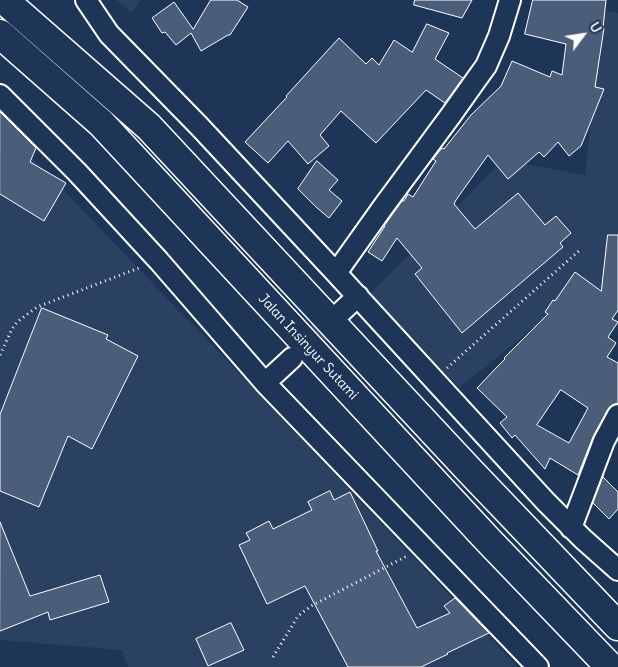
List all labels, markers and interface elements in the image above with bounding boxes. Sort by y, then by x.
north arrow [558,10,608,60]
text: U [586,19,606,36]
street label: Jalan Insinyur Sutami [255,291,361,403]

